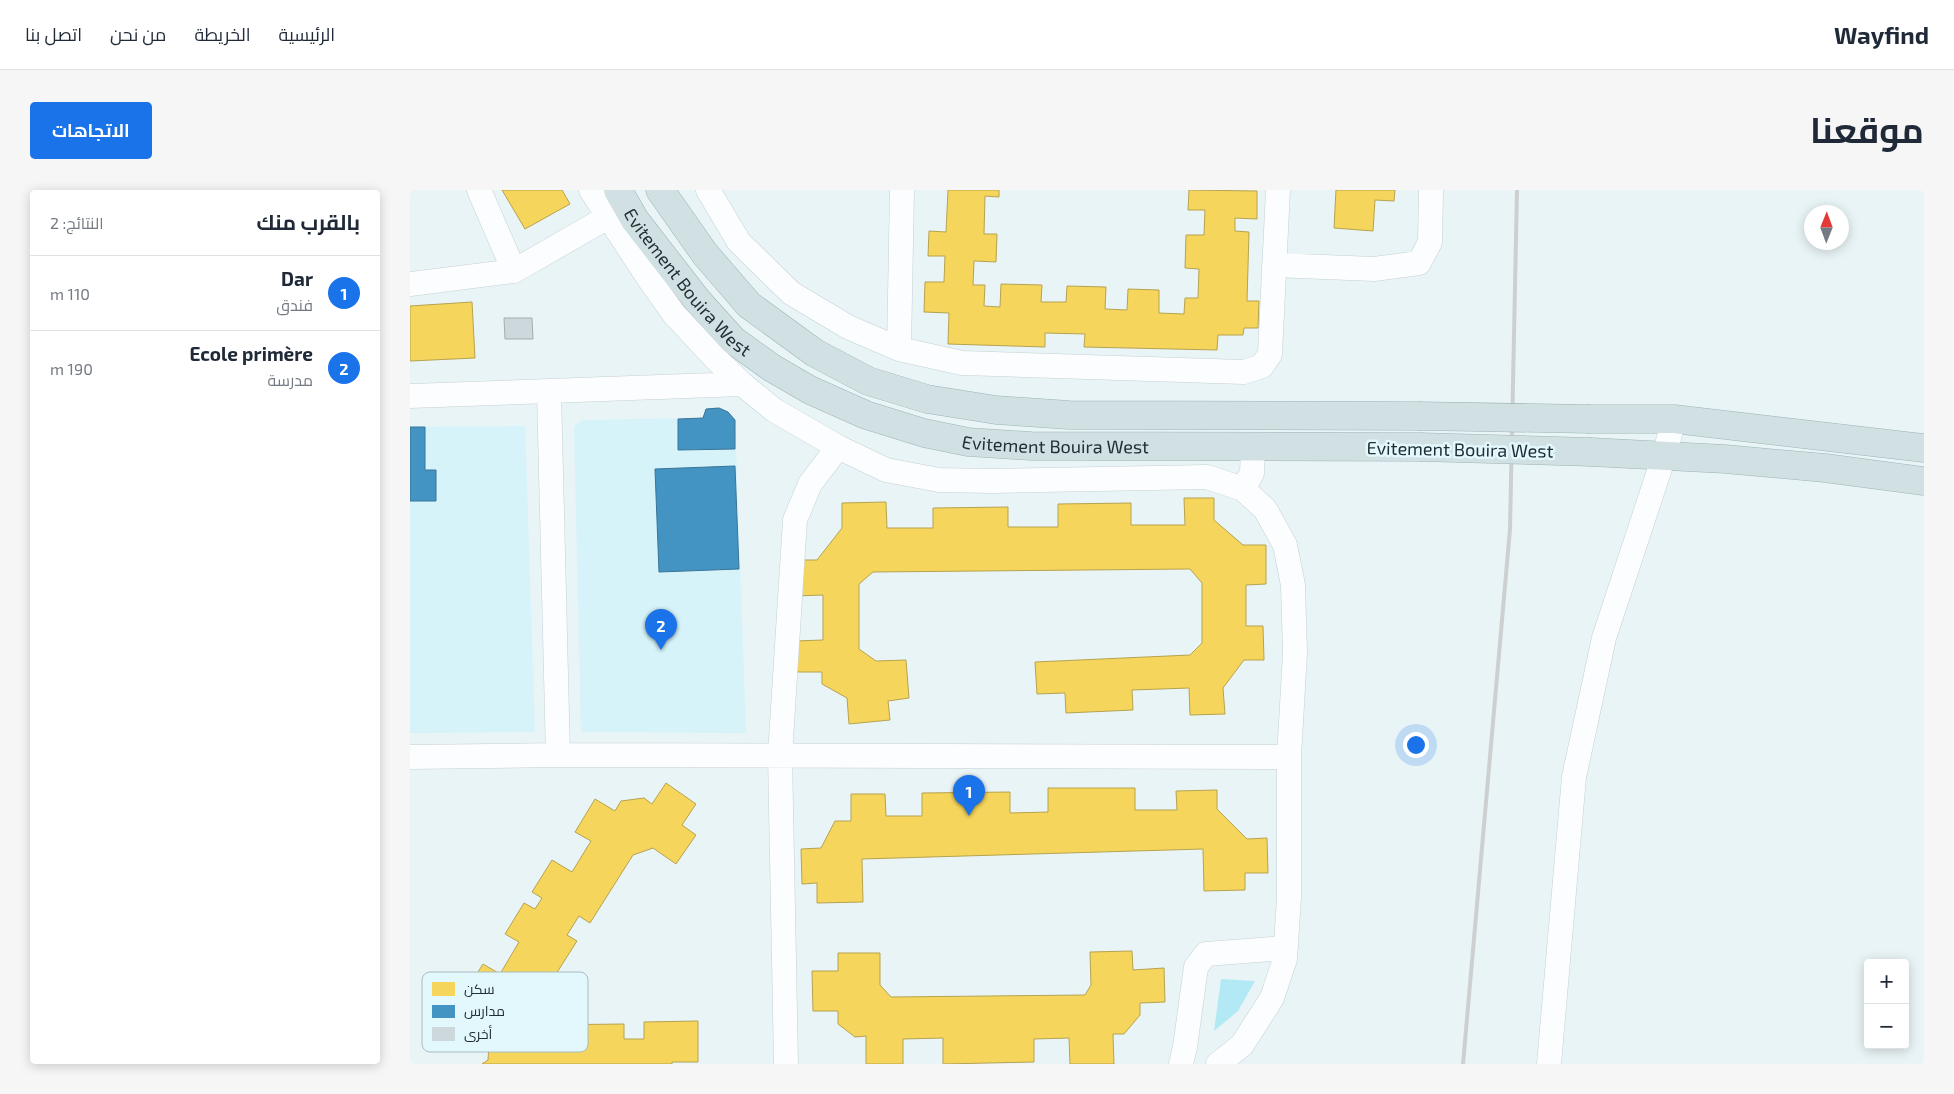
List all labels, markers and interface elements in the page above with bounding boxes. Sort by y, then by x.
text: Wayfind [1834,20,1929,49]
text: اتصل بنا [25,23,82,45]
text: من نحن [110,23,166,45]
text: الخريطة [194,23,251,45]
text: الرئيسية [279,23,335,45]
button: الاتجاهات [30,102,152,159]
text: موقعنا [1810,108,1924,150]
street label: Evitement Bouira West [620,204,756,361]
north arrow [1804,205,1849,250]
text: بالقرب منك [256,209,360,234]
text: النتائج: 2 [50,213,104,232]
text: Dar [281,267,313,290]
text: 110 m [50,284,90,303]
text: 1 [341,284,347,303]
text: فندق [276,295,313,314]
text: Ecole primère [189,342,313,365]
text: 190 m [50,359,93,378]
text: 2 [339,359,349,378]
text: مدرسة [267,370,313,389]
street label: Evitement Bouira West [960,430,1149,457]
street label: Evitement Bouira West [1366,436,1554,462]
pin: 2 [645,609,677,650]
your location [1403,732,1429,758]
pin: 1 [953,775,985,816]
map controls [1864,959,1909,1049]
button: + [1864,959,1909,1004]
legend [422,972,588,1052]
text: سكن [464,980,495,997]
text: مدارس [464,1002,505,1019]
button: − [1864,1004,1909,1049]
text: أخرى [464,1025,493,1042]

